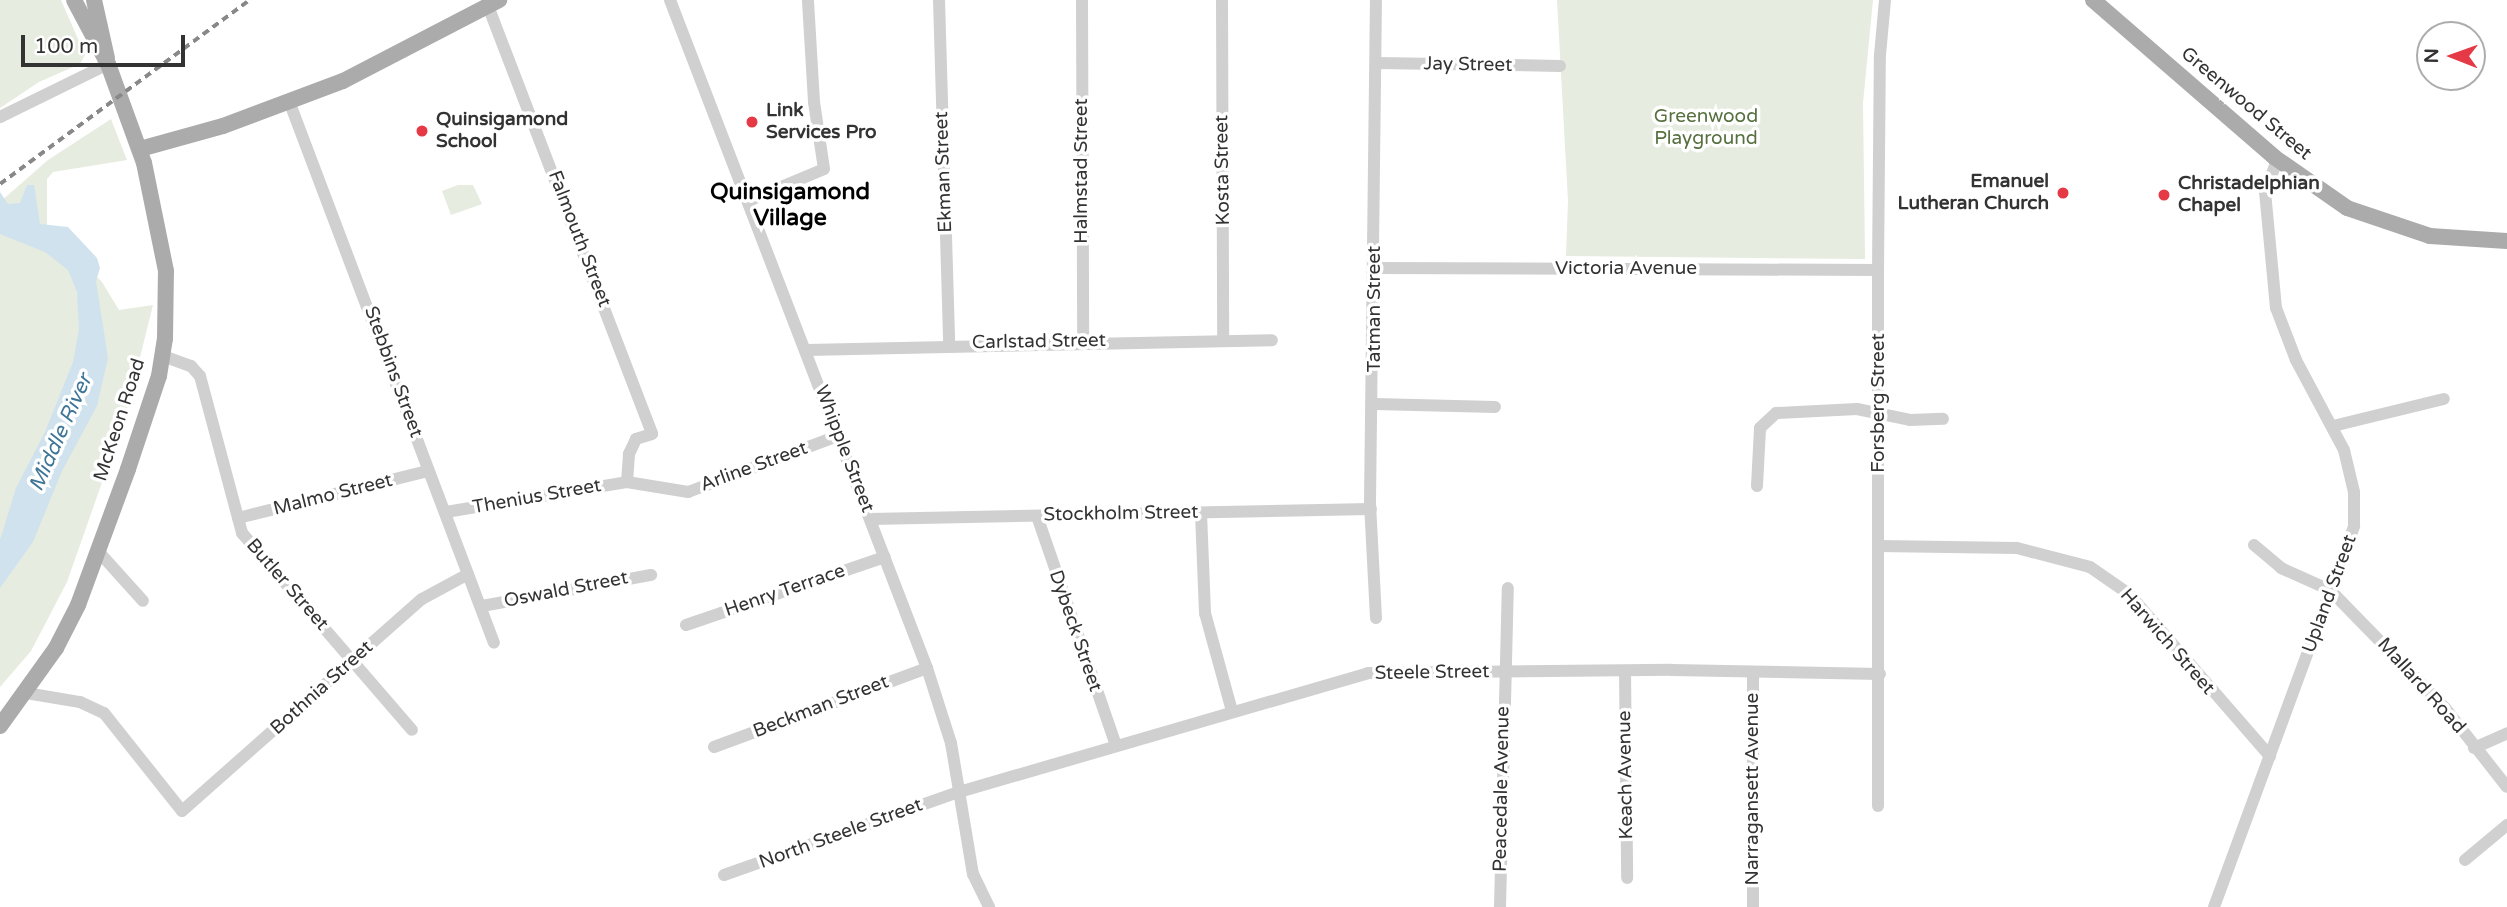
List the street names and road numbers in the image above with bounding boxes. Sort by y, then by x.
street label: Greenwood Street [2176,43,2316,165]
street label: Jay Street [1423,53,1513,77]
street label: Halmstad Street [1071,98,1093,244]
street label: Ekman Street [930,111,958,233]
street label: Kosta Street [1211,115,1235,225]
street label: Falmouth Street [543,168,615,310]
street label: Tatman Street [1364,246,1386,372]
street label: Victoria Avenue [1555,258,1697,280]
street label: Stebbins Street [359,303,427,441]
street label: Carlstad Street [972,329,1106,355]
street label: Forsberg Street [1868,333,1890,473]
street label: McKeon Road [89,356,151,484]
street label: Whipple Street [809,382,879,516]
street label: Arline Street [697,437,811,497]
street label: Malmo Street [271,469,395,521]
street label: Thenius Street [471,474,603,520]
street label: Stockholm Street [1043,501,1199,527]
street label: Upland Street [2298,532,2362,656]
street label: Butler Street [241,535,333,635]
street label: Henry Terrace [722,560,848,622]
street label: Oswald Street [502,567,630,613]
street label: Dybeck Street [1044,567,1106,695]
street label: Harwich Street [2115,584,2219,700]
street label: Mallard Road [2372,633,2470,739]
street label: Bothnia Street [266,636,378,740]
street label: Steele Street [1374,661,1490,685]
street label: Beckman Street [750,671,892,743]
street label: Narragansett Avenue [1742,693,1764,885]
street label: Peacedale Avenue [1489,706,1515,872]
street label: Keach Avenue [1613,710,1639,840]
street label: North Steele Street [756,794,926,874]

